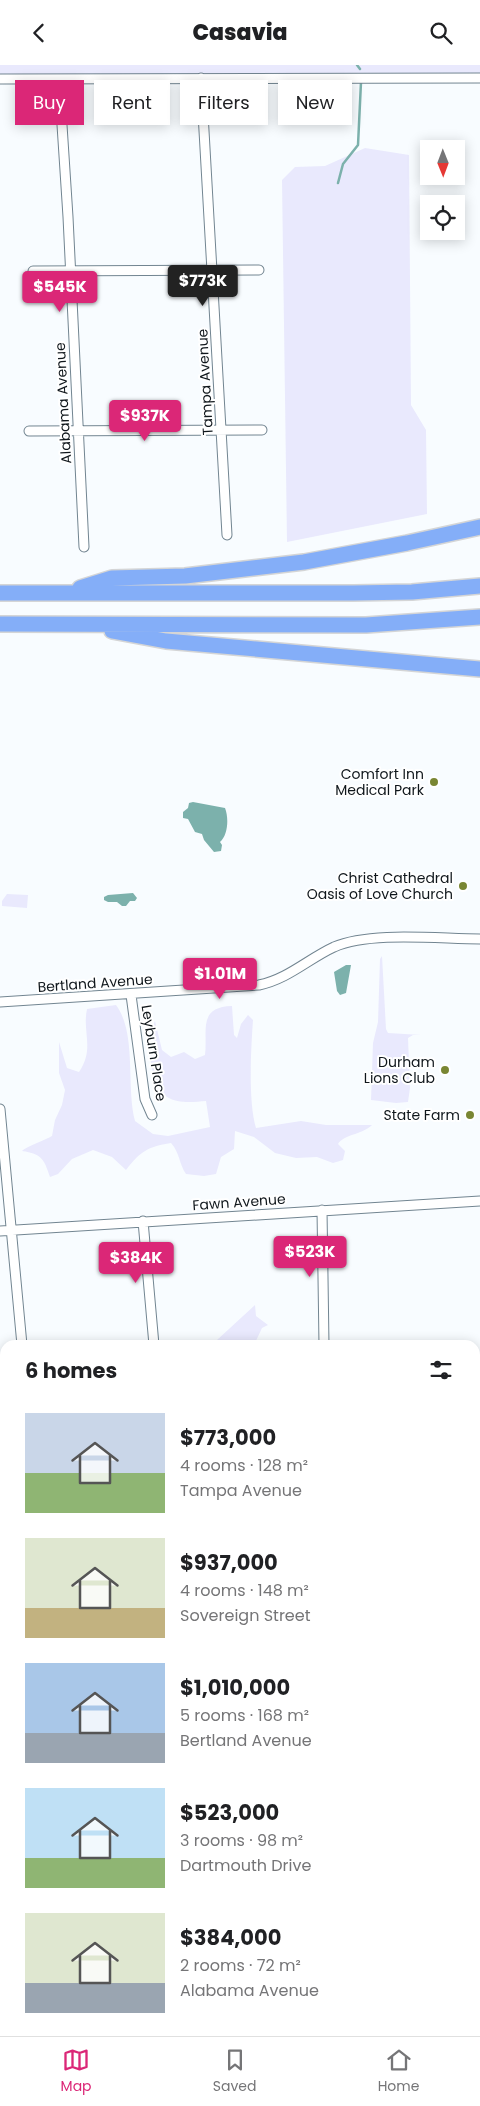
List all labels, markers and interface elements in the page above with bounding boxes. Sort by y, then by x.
text: Casavia [192,17,288,48]
icon: back [25,19,53,47]
icon: search [427,19,455,47]
chip: Buy [15,80,84,125]
chip: Rent [94,80,170,125]
chip: Filters [180,80,268,125]
chip: New [278,80,352,125]
north arrow [420,140,465,185]
map controls [420,140,465,240]
button: locate [420,195,465,240]
pin: $773K [168,265,238,307]
text: $773K [179,269,227,292]
pin: $545K [25,271,95,313]
text: $545K [33,275,87,298]
street label: Tampa Avenue [192,328,218,436]
street label: Alabama Avenue [50,342,76,464]
pin: $937K [110,399,180,442]
text: $937K [120,404,170,427]
place label: Comfort Inn Medical Park [335,764,425,800]
marker: Comfort Inn Medical Park [428,776,440,788]
place label: Christ Cathedral Oasis of Love Church [307,868,453,904]
marker: Christ Cathedral Oasis of Love Church [457,880,469,892]
pin: $1.01M [179,957,261,1000]
text: $1.01M [194,962,246,985]
street label: Bertland Avenue [37,969,153,997]
street label: Leyburn Place [137,1003,172,1103]
place label: Durham Lions Club [364,1052,435,1088]
marker: Durham Lions Club [439,1064,451,1076]
place label: State Farm [384,1105,460,1125]
marker: State Farm [464,1109,476,1121]
street label: Fawn Avenue [192,1189,287,1215]
pin: $523K [275,1235,345,1278]
text: $523K [285,1240,335,1263]
pin: $384K [101,1241,171,1284]
text: $384K [110,1246,162,1269]
text: 6 homes [25,1356,117,1385]
icon: filters [427,1356,455,1384]
text: $773,000 [180,1423,276,1452]
icon: home [65,1433,125,1493]
text: 4 rooms · 128 m² [180,1454,308,1477]
text: Tampa Avenue [180,1479,302,1502]
text: $937,000 [180,1548,278,1577]
icon: home [65,1558,125,1618]
text: 4 rooms · 148 m² [180,1579,309,1602]
text: Sovereign Street [180,1604,311,1627]
text: $1,010,000 [180,1673,290,1702]
icon: home [65,1683,125,1743]
text: 5 rooms · 168 m² [180,1704,309,1727]
text: Bertland Avenue [180,1729,312,1752]
text: $523,000 [180,1798,279,1827]
icon: home [65,1808,125,1868]
text: 3 rooms · 98 m² [180,1829,303,1852]
text: Dartmouth Drive [180,1854,311,1877]
text: $384,000 [180,1923,281,1952]
icon: home [65,1933,125,1993]
text: 2 rooms · 72 m² [180,1954,301,1977]
text: Alabama Avenue [180,1979,319,2002]
tab: Map [61,2046,92,2097]
tab: Saved [213,2046,256,2097]
tab: Home [378,2046,419,2097]

